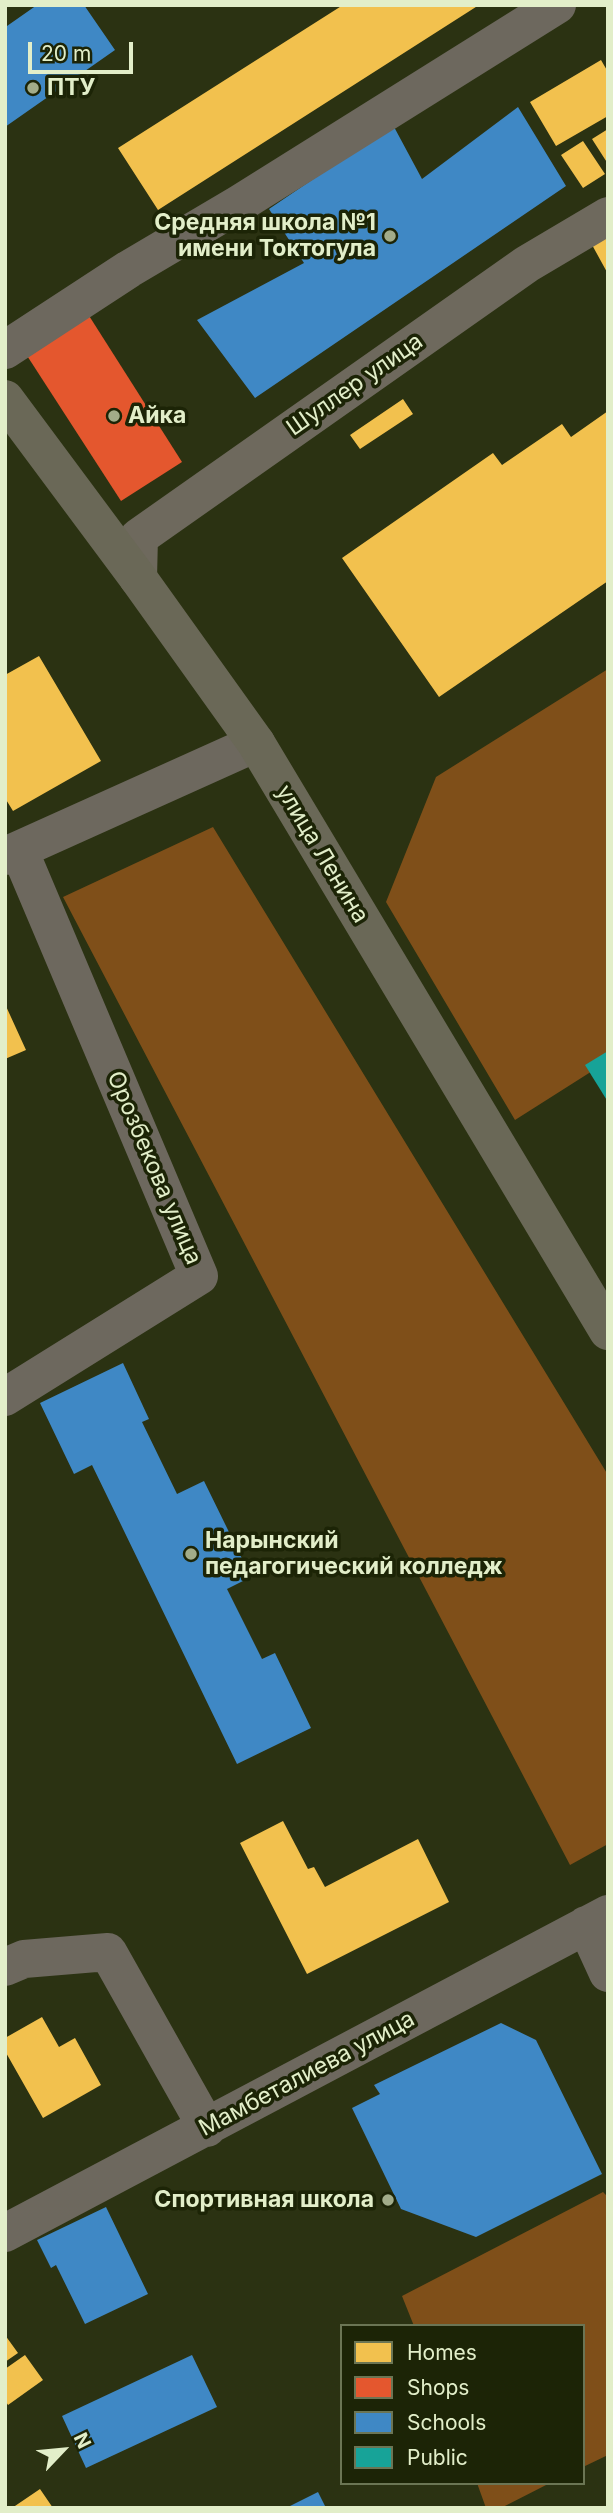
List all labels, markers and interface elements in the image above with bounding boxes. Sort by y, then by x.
scale bar [32,28,136,72]
text: 20 m [41,41,91,66]
place label: ПТУ [47,74,96,102]
marker: ПТУ [25,80,41,96]
place label: Средняя школа №1 имени Токтогула [154,209,376,263]
marker: Средняя школа №1 имени Токтогула [382,228,398,244]
street label: Шуллер улица [282,328,428,442]
place label: Айка [128,402,186,430]
marker: Айка [106,408,122,424]
street label: улица Ленина [270,780,374,928]
street label: Орозбекова улица [101,1067,207,1269]
place label: Нарынский педагогический колледж [205,1527,503,1581]
marker: Нарынский педагогический колледж [183,1546,199,1562]
street label: Мамбеталиева улица [195,2005,419,2143]
place label: Спортивная школа [154,2186,374,2214]
marker: Спортивная школа [380,2192,396,2208]
legend [340,2324,585,2485]
text: Homes [407,2340,477,2365]
text: Shops [407,2375,469,2400]
text: Schools [407,2410,486,2435]
north arrow [28,2415,98,2485]
text: N [69,2429,96,2452]
text: Public [407,2445,468,2470]

